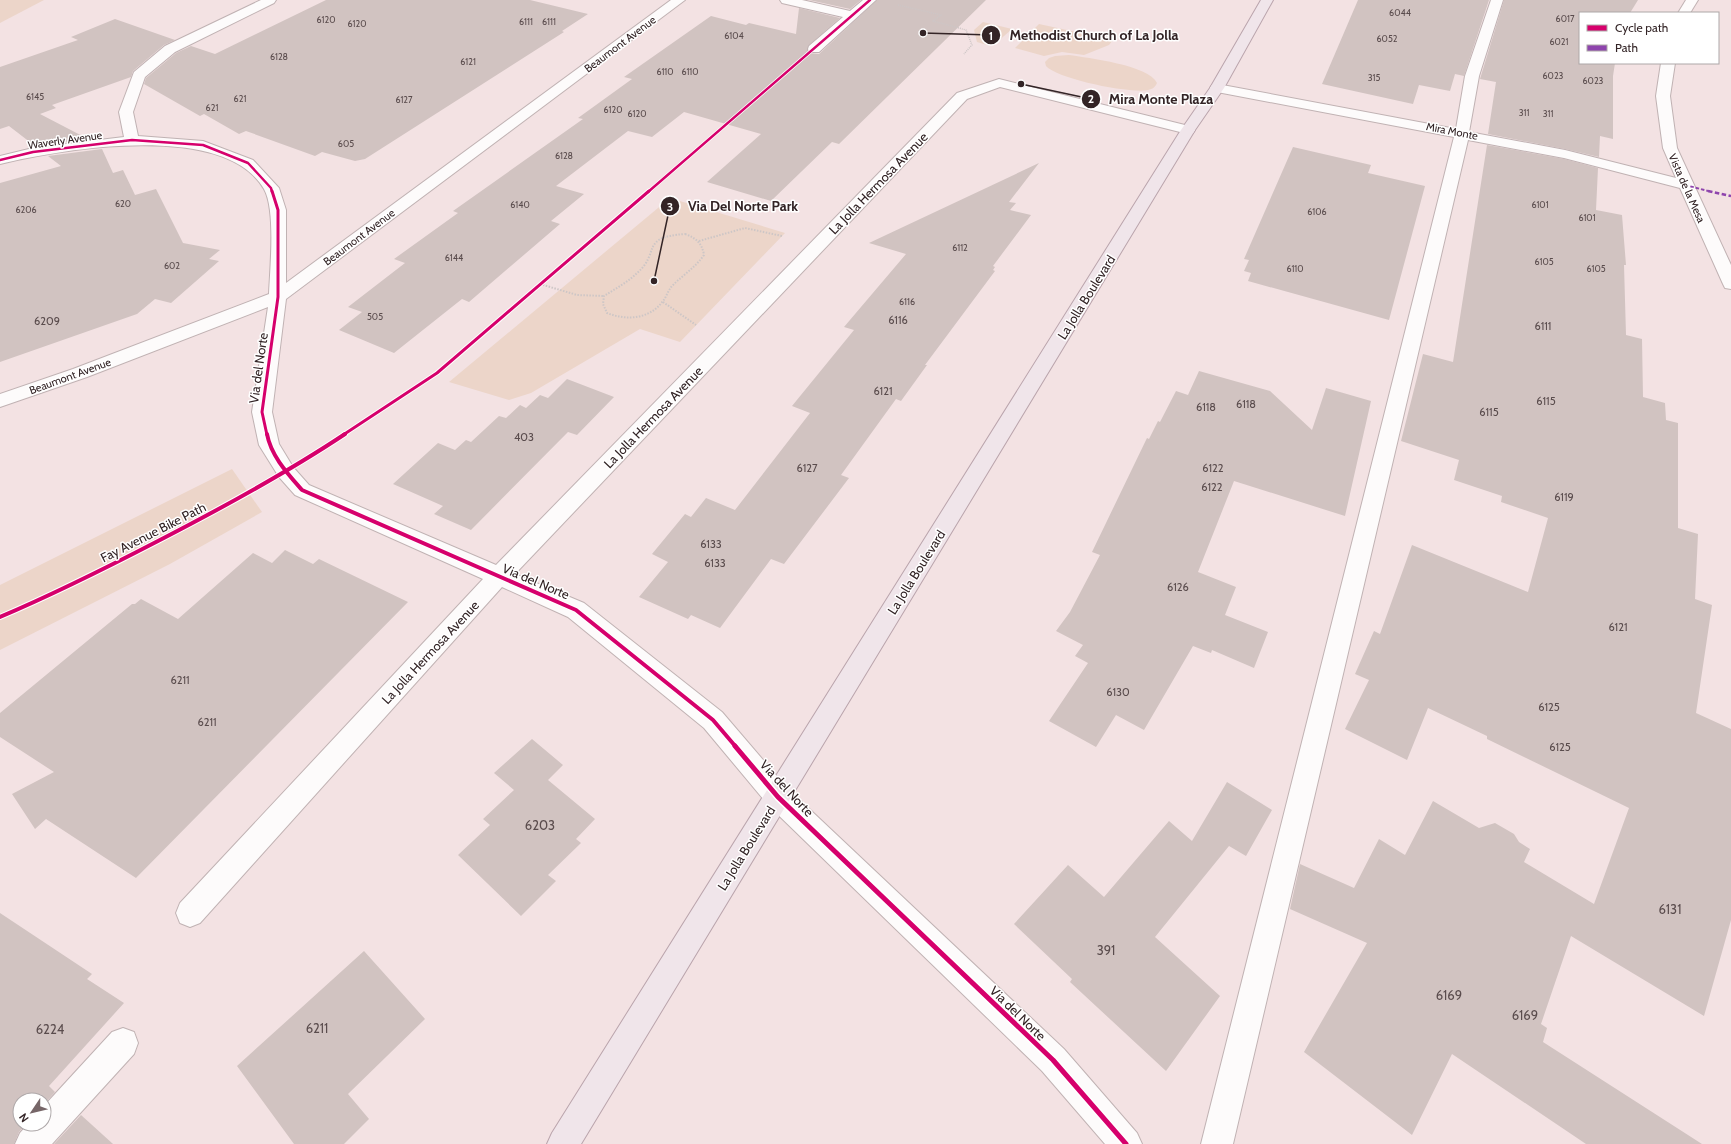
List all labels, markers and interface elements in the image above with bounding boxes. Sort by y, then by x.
house number: 6044 [1389,7,1411,18]
street label: Beaumont Avenue [581,12,659,75]
legend [1579,12,1719,64]
house number: 6017 [1556,13,1575,24]
house number: 6120 [317,14,335,25]
house number: 6111 [519,16,533,27]
house number: 6111 [542,16,556,27]
house number: 6120 [348,18,366,29]
text: Cycle path [1615,20,1668,35]
callout: Methodist Church of La Jolla [981,22,1186,48]
text: Methodist Church of La Jolla [1009,26,1179,44]
text: 1 [989,28,993,43]
house number: 6104 [724,30,744,41]
house number: 6052 [1377,33,1398,44]
house number: 6021 [1549,36,1569,47]
text: Path [1615,40,1638,55]
house number: 6128 [270,51,288,62]
house number: 6121 [460,56,476,67]
house number: 6110 [656,66,674,77]
house number: 6110 [681,66,699,77]
house number: 6023 [1543,70,1564,81]
house number: 315 [1368,72,1380,83]
house number: 6023 [1583,75,1604,86]
callout: Mira Monte Plaza [1081,86,1221,112]
text: Mira Monte Plaza [1109,90,1213,108]
house number: 6145 [26,91,44,102]
text: 2 [1088,91,1094,106]
house number: 621 [234,93,246,104]
house number: 6127 [395,94,413,105]
house number: 621 [206,102,218,113]
house number: 6120 [604,104,622,115]
house number: 311 [1519,107,1529,118]
house number: 6120 [628,108,646,119]
house number: 311 [1543,108,1553,119]
street label: Mira Monte [1425,119,1479,143]
street label: Waverly Avenue [27,128,103,152]
street label: La Jolla Hermosa Avenue [825,129,931,237]
house number: 605 [338,138,354,149]
house number: 6128 [555,150,573,161]
street label: Vista de la Mesa [1665,151,1709,225]
callout: Via Del Norte Park [660,193,806,219]
text: Via Del Norte Park [688,197,798,215]
house number: 620 [115,198,131,209]
house number: 6140 [510,199,530,210]
text: 3 [667,199,673,214]
house number: 6101 [1531,199,1549,210]
house number: 6206 [15,204,37,215]
street label: Beaumont Avenue [320,205,398,268]
house number: 6106 [1307,206,1327,217]
house number: 6101 [1578,212,1596,223]
house number: 6112 [952,242,968,253]
house number: 6144 [445,252,463,263]
street label: La Jolla Boulevard [1054,252,1118,342]
house number: 6105 [1534,256,1554,267]
house number: 602 [164,260,180,271]
house number: 6110 [1286,263,1304,274]
house number: 6105 [1586,263,1606,274]
house number: 6116 [899,296,915,307]
house number: 505 [367,311,383,322]
house number: 6116 [888,313,908,327]
house number: 6209 [34,314,60,328]
house number: 6111 [1535,319,1551,333]
street label: Via del Norte [245,331,271,405]
street label: Beaumont Avenue [27,355,113,397]
street label: La Jolla Hermosa Avenue [600,363,706,471]
house number: 6121 [873,384,893,398]
house number: 6115 [1536,394,1556,408]
house number: 6118 [1236,397,1256,411]
house number: 6118 [1196,400,1216,414]
house number: 6115 [1479,405,1499,419]
house number: 403 [514,430,534,444]
house number: 6127 [796,461,818,475]
house number: 6122 [1202,461,1224,475]
house number: 6122 [1201,480,1223,494]
house number: 6119 [1554,490,1574,504]
street label: Fay Avenue Bike Path [98,499,208,565]
street label: La Jolla Boulevard [884,527,948,617]
house number: 6133 [700,537,722,551]
house number: 6133 [704,556,726,570]
street label: Via del Norte [500,560,572,602]
house number: 6126 [1167,580,1189,594]
street label: La Jolla Hermosa Avenue [378,597,482,707]
house number: 6121 [1608,620,1628,634]
house number: 6211 [170,673,190,687]
house number: 6130 [1106,685,1130,699]
house number: 6125 [1538,700,1560,714]
house number: 6211 [197,715,217,729]
house number: 6125 [1549,740,1571,754]
street label: Via del Norte [757,756,817,820]
street label: La Jolla Boulevard [714,803,778,893]
house number: 6203 [525,817,555,833]
house number: 6131 [1659,901,1681,917]
house number: 391 [1097,942,1115,958]
street label: Via del Norte [987,982,1050,1044]
house number: 6169 [1436,987,1462,1003]
house number: 6169 [1512,1007,1538,1023]
house number: 6211 [306,1020,328,1036]
house number: 6224 [36,1021,65,1037]
north arrow [12,1092,52,1132]
text: N [16,1111,32,1125]

